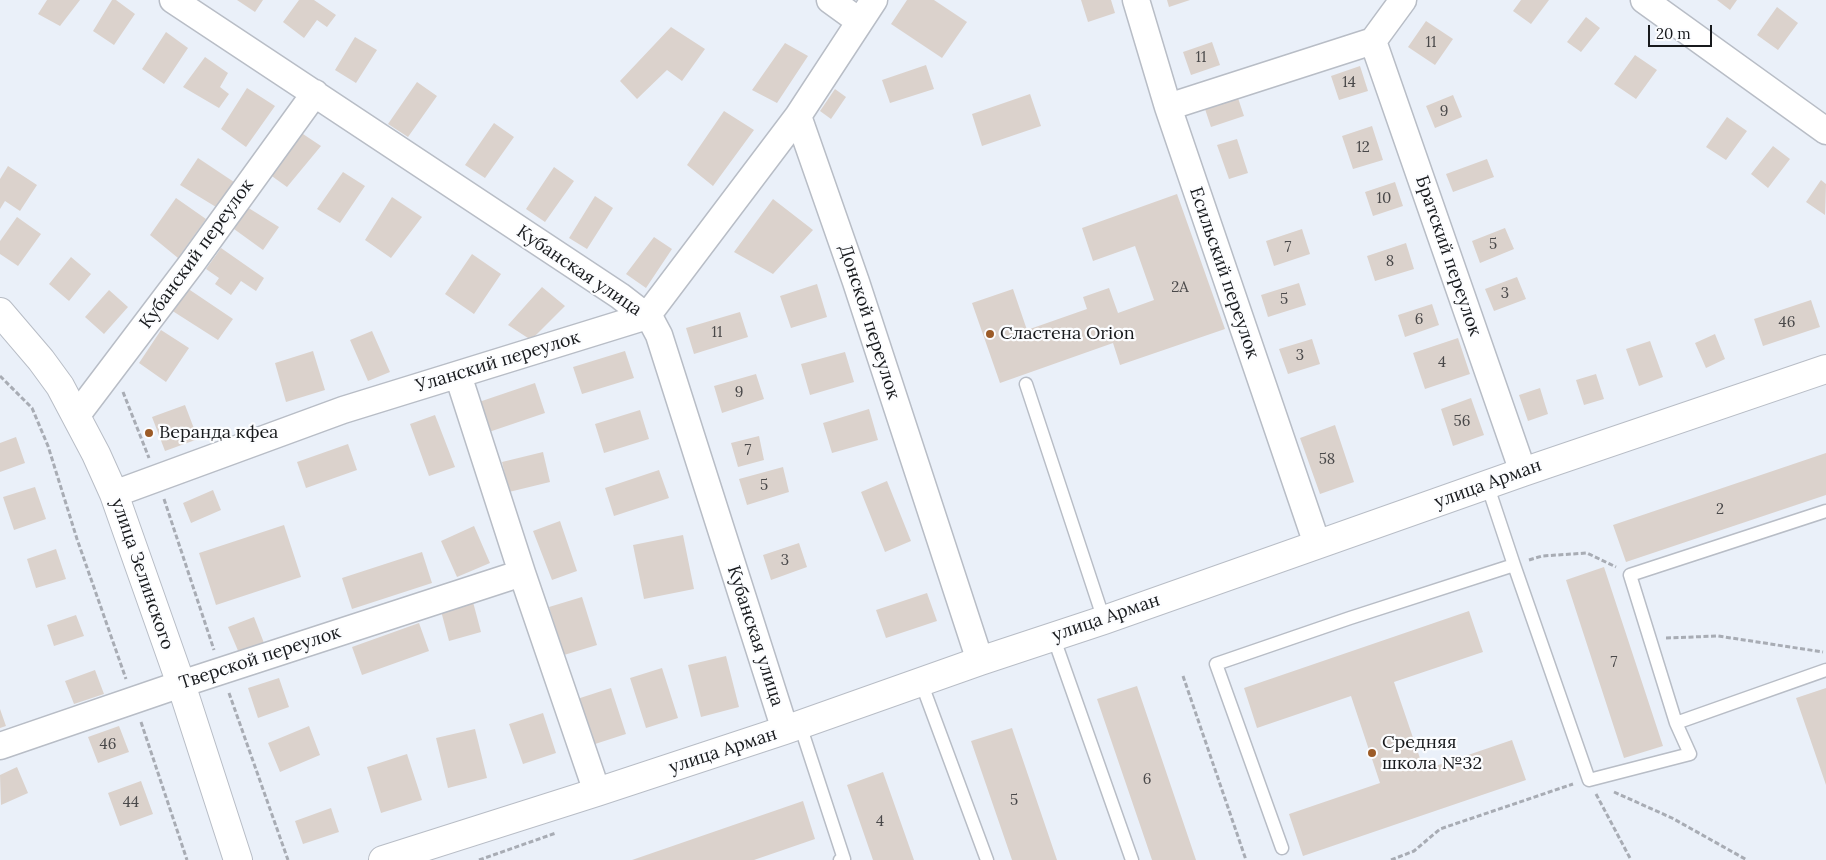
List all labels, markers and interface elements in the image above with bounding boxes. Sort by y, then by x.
scale bar [1651,15,1715,47]
text: 20 m [1656,24,1691,43]
house number: 11 [1426,34,1436,52]
house number: 11 [1196,49,1206,67]
house number: 14 [1342,74,1356,92]
house number: 9 [1440,103,1448,121]
house number: 12 [1356,139,1370,157]
street label: Братский переулок [1410,173,1486,339]
street label: Кубанский переулок [135,175,259,333]
street label: Есильский переулок [1184,184,1264,362]
house number: 10 [1377,190,1391,208]
street label: Кубанская улица [512,221,646,321]
house number: 5 [1489,236,1497,254]
house number: 7 [1285,239,1291,257]
street label: Донской переулок [834,242,904,402]
house number: 8 [1386,253,1394,271]
house number: 2А [1171,279,1189,297]
house number: 3 [1501,285,1509,303]
house number: 5 [1280,291,1288,309]
house number: 6 [1415,311,1423,329]
house number: 46 [1779,314,1795,332]
place label: Сластена Orion [1000,323,1135,345]
house number: 11 [712,324,722,342]
street label: Уланский переулок [413,327,583,397]
marker: Сластена Orion [984,328,996,340]
house number: 3 [1296,347,1304,365]
house number: 4 [1438,354,1446,372]
house number: 9 [735,384,743,402]
house number: 56 [1454,413,1470,431]
place label: Веранда кфеа [159,422,278,444]
marker: Веранда кфеа [143,427,155,439]
house number: 7 [745,442,751,460]
house number: 58 [1319,451,1335,469]
street label: улица Арман [1432,455,1544,513]
house number: 5 [760,477,768,495]
street label: улица Зелинского [106,496,178,652]
house number: 2 [1716,501,1724,519]
house number: 3 [781,552,789,570]
street label: Кубанская улица [722,563,788,709]
street label: улица Арман [1049,590,1163,646]
street label: Тверской переулок [177,622,343,694]
house number: 7 [1611,654,1617,672]
street label: улица Арман [666,723,780,779]
place label: Средняя школа №32 [1382,732,1482,774]
house number: 46 [100,736,116,754]
marker: Средняя школа №32 [1366,747,1378,759]
house number: 6 [1143,771,1151,789]
house number: 5 [1010,792,1018,810]
house number: 44 [123,794,139,812]
house number: 4 [876,813,884,831]

